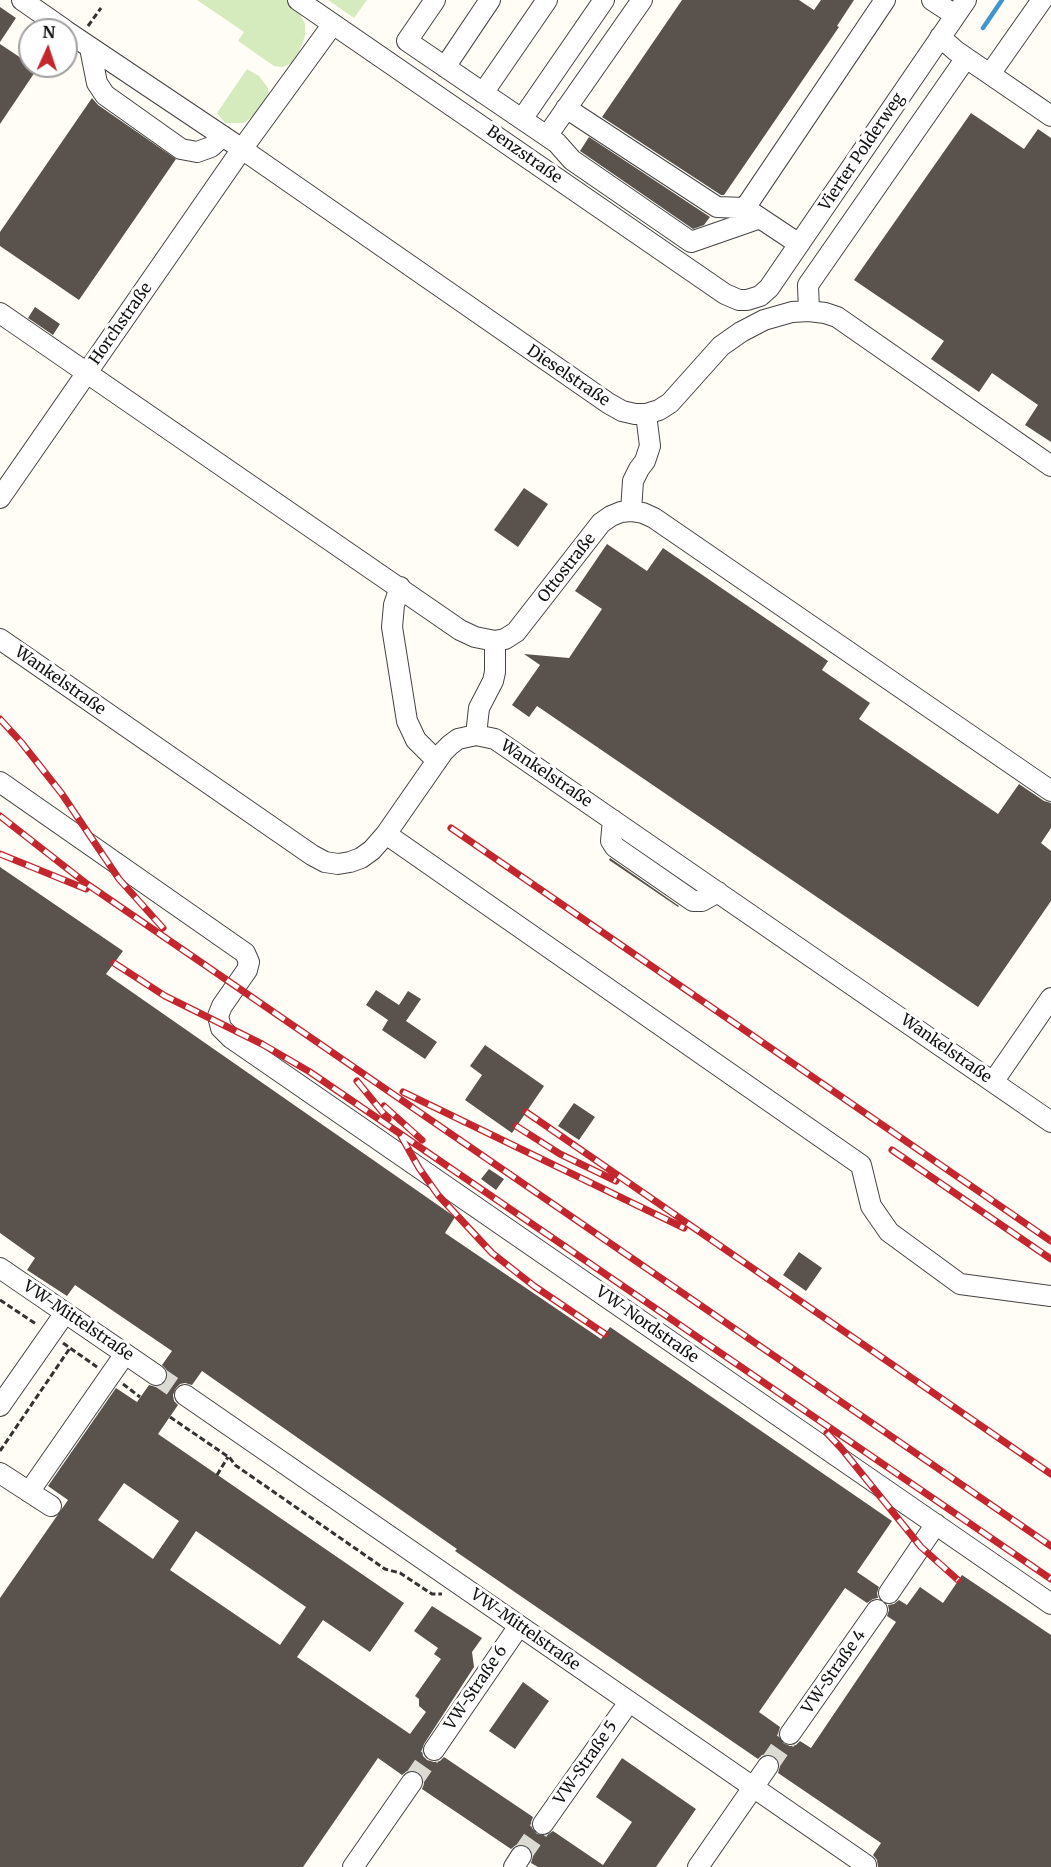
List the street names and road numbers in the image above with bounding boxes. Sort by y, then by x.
street label: Vierter Polderweg [815,89,909,215]
street label: Benzstraße [483,122,565,188]
street label: Horchstraße [86,279,156,369]
street label: Dieselstraße [523,341,613,411]
street label: Ottostraße [534,530,600,606]
street label: Wankelstraße [11,643,109,719]
street label: Wankelstraße [497,736,595,812]
street label: Wankelstraße [897,1011,995,1087]
street label: VW-Mittelstraße [19,1277,137,1365]
street label: VW-Nordstraße [592,1282,702,1368]
street label: VW-Mittelstraße [467,1585,583,1675]
street label: VW-Straße 4 [798,1626,870,1718]
street label: VW-Straße 6 [441,1642,511,1734]
street label: VW-Straße 5 [550,1718,622,1808]

